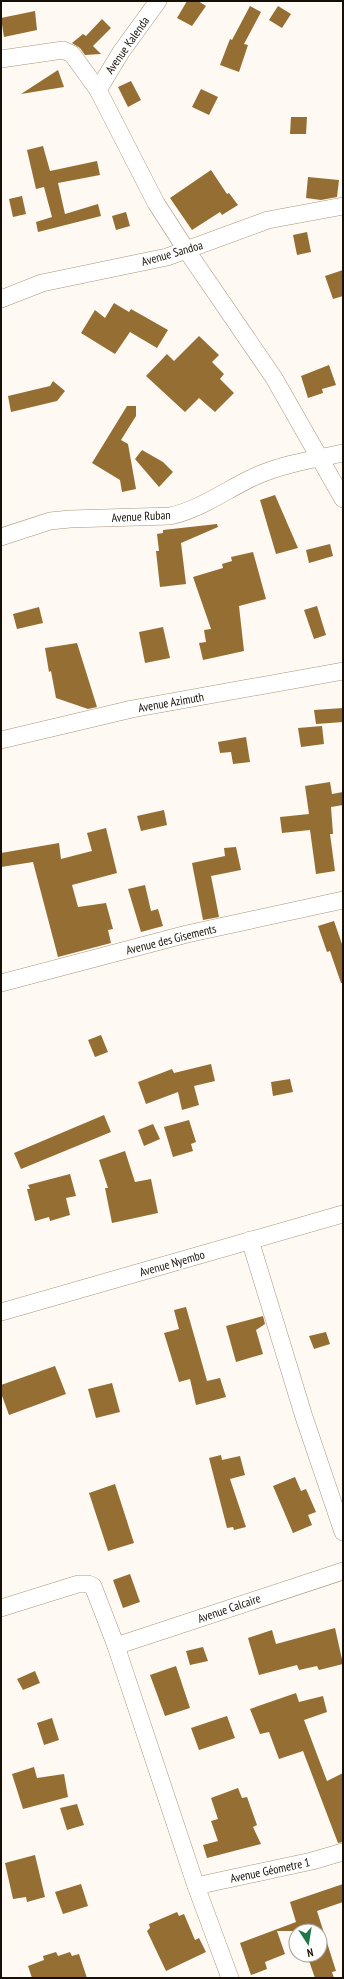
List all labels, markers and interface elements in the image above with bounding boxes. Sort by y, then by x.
street label: Avenue Kalenda [102,13,152,76]
street label: Avenue Sandoa [140,237,205,269]
street label: Avenue Ruban [111,507,171,525]
street label: Avenue Azimuth [137,689,205,715]
street label: Avenue des Gisements [124,921,218,957]
street label: Avenue Nyembo [138,1247,206,1279]
street label: Avenue Calcaire [195,1590,263,1626]
street label: Avenue Géometre 1 [229,1854,311,1886]
north arrow [288,1923,328,1963]
text: N [306,1945,314,1960]

